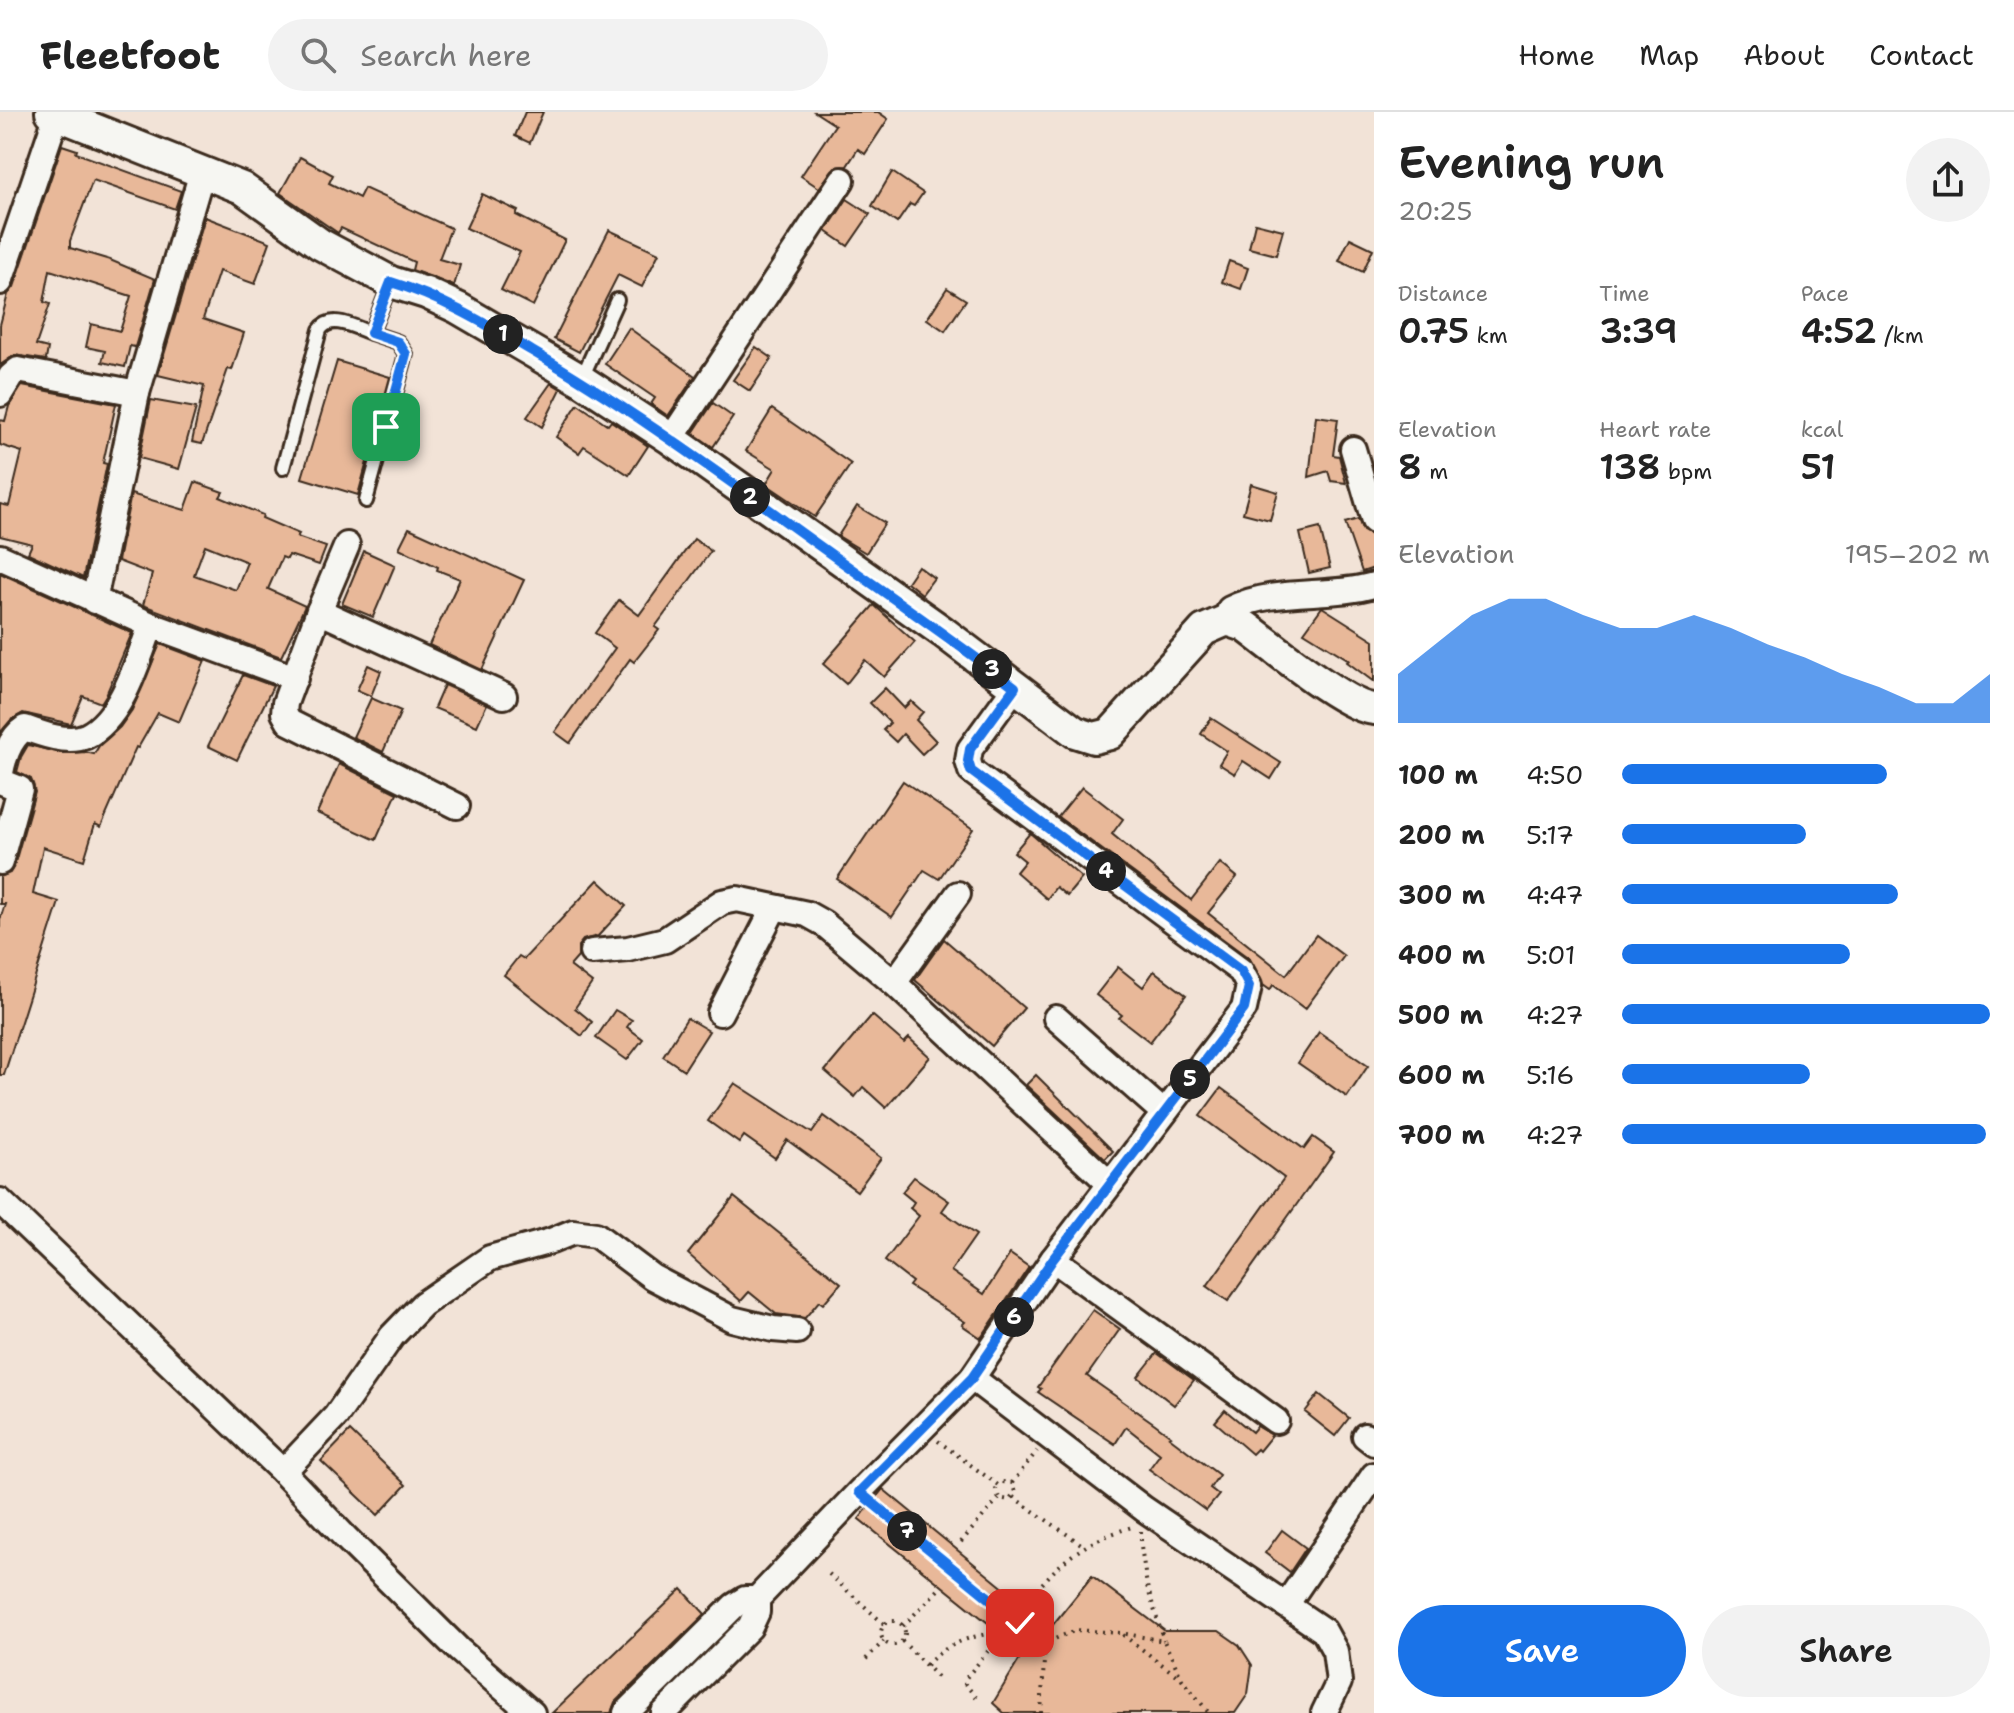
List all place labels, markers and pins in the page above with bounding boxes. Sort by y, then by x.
pin: 1 [483,314,523,354]
pin [352,393,420,461]
pin: 2 [730,477,770,517]
pin: 3 [972,649,1012,689]
pin: 4 [1086,851,1126,891]
pin: 5 [1170,1059,1210,1099]
pin: 6 [994,1297,1034,1337]
pin: 7 [887,1511,927,1551]
pin [986,1589,1054,1657]

